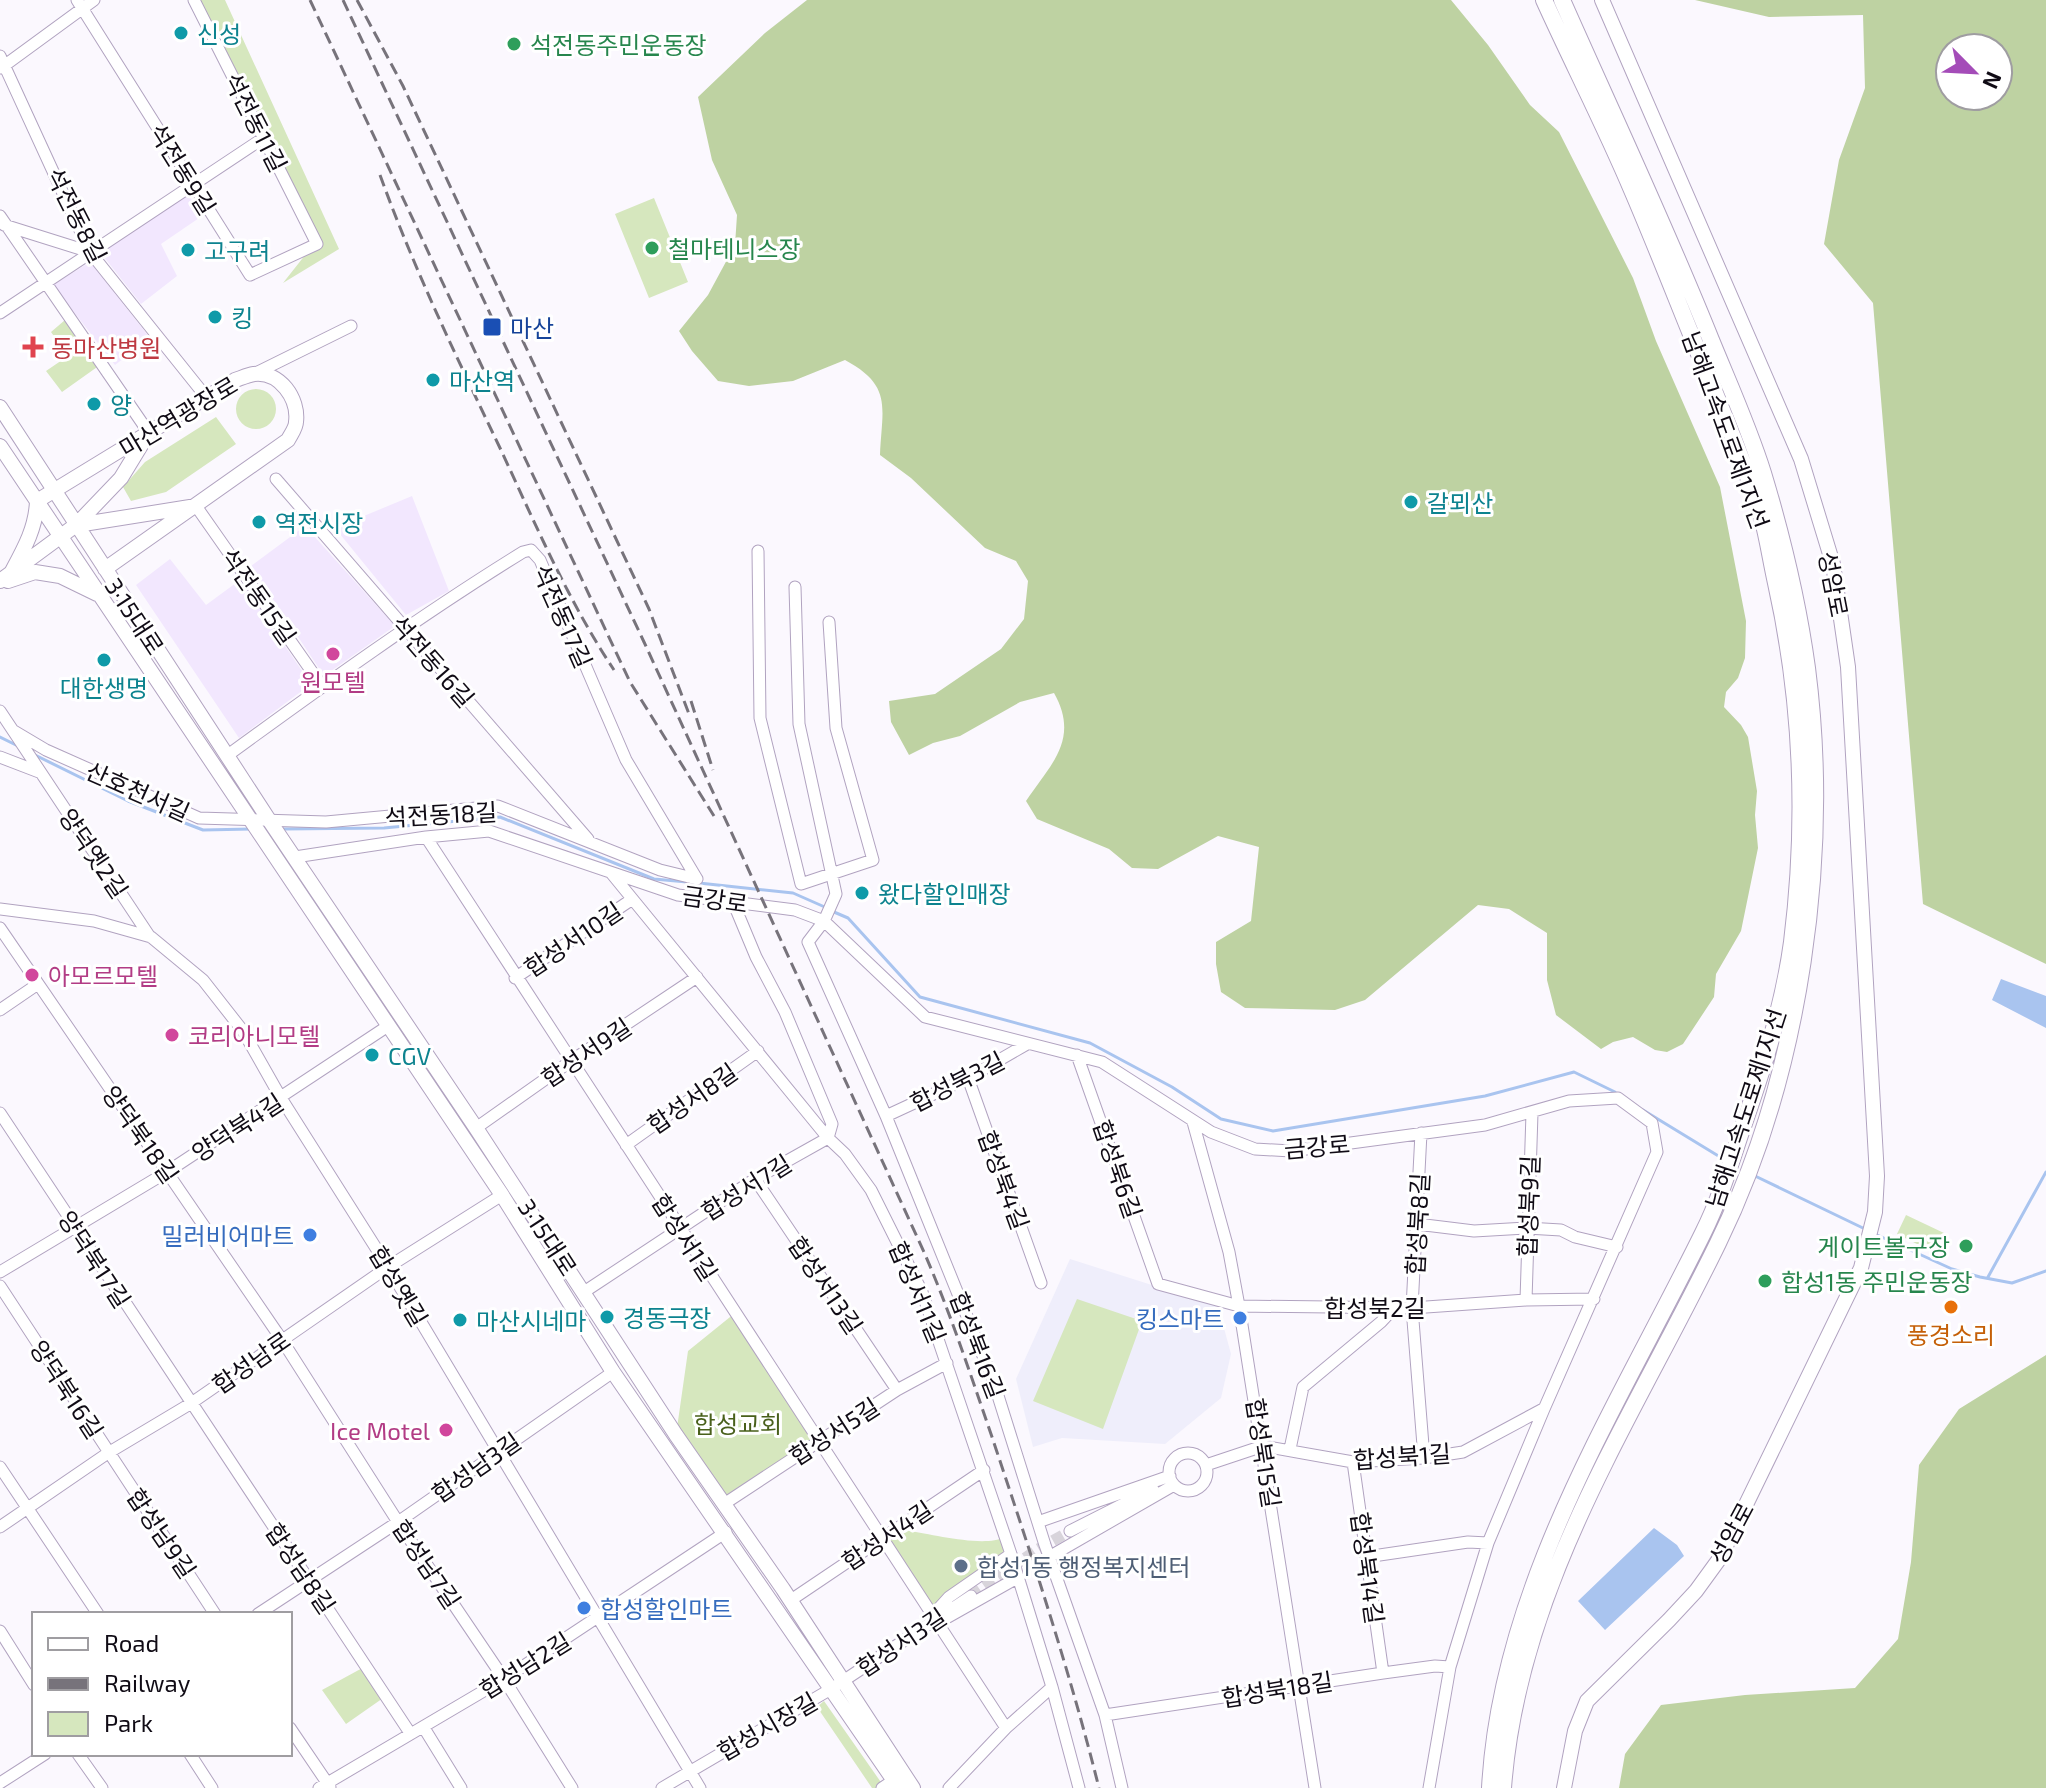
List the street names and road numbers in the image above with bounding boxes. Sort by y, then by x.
street label: 석전동11길 [219,68,293,176]
street label: 석전동9길 [144,118,222,220]
street label: 석전동8길 [41,163,113,267]
street label: 남해고속도로제1지선 [1677,327,1775,533]
street label: 마산역광장로 [114,369,242,463]
street label: 석전동15길 [215,542,303,650]
street label: 성암로 [1813,549,1855,619]
street label: 석전동17길 [527,560,599,672]
street label: 3·15대로 [100,572,170,660]
street label: 석전동16길 [385,609,481,713]
street label: 산호천서길 [82,755,194,827]
street label: 석전동18길 [384,797,498,831]
street label: 양덕옛2길 [54,803,134,903]
street label: 금강로 [680,880,750,918]
street label: 합성서10길 [518,896,628,982]
street label: 남해고속도로제1지선 [1699,1004,1791,1212]
street label: 합성서9길 [536,1011,636,1093]
street label: 합성북3길 [905,1045,1009,1117]
street label: 합성서8길 [642,1057,742,1139]
street label: 양덕북18길 [97,1080,185,1188]
street label: 양덕북4길 [186,1087,288,1167]
street label: 합성북6길 [1088,1116,1148,1222]
street label: 합성북4길 [973,1127,1035,1233]
street label: 금강로 [1283,1129,1351,1163]
street label: 합성서7길 [696,1148,796,1226]
street label: 합성북9길 [1512,1154,1544,1258]
street label: 합성북8길 [1400,1172,1434,1276]
street label: 합성서1길 [646,1188,724,1286]
street label: 3·15대로 [513,1193,583,1281]
street label: 양덕북17길 [53,1205,137,1313]
street label: 합성서13길 [783,1231,869,1339]
street label: 합성서11길 [884,1237,952,1347]
street label: 합성옛길 [364,1241,434,1331]
street label: 합성북16길 [944,1288,1012,1402]
street label: 합성북2길 [1324,1293,1426,1322]
street label: 합성남로 [207,1325,295,1399]
street label: 양덕북16길 [24,1334,110,1444]
street label: 합성서5길 [784,1391,884,1471]
street label: 합성북15길 [1241,1396,1287,1510]
street label: 합성남3길 [426,1426,526,1508]
street label: 합성북1길 [1352,1438,1452,1474]
street label: 합성남9길 [121,1483,203,1583]
street label: 합성서4길 [836,1494,938,1576]
street label: 성암로 [1703,1497,1759,1569]
street label: 합성북14길 [1346,1510,1390,1626]
street label: 합성남7길 [387,1514,467,1614]
street label: 합성남8길 [260,1517,342,1619]
street label: 합성서3길 [851,1602,951,1682]
street label: 합성남2길 [474,1626,576,1704]
street label: 합성북18길 [1219,1666,1335,1712]
street label: 합성시장길 [712,1686,822,1766]

